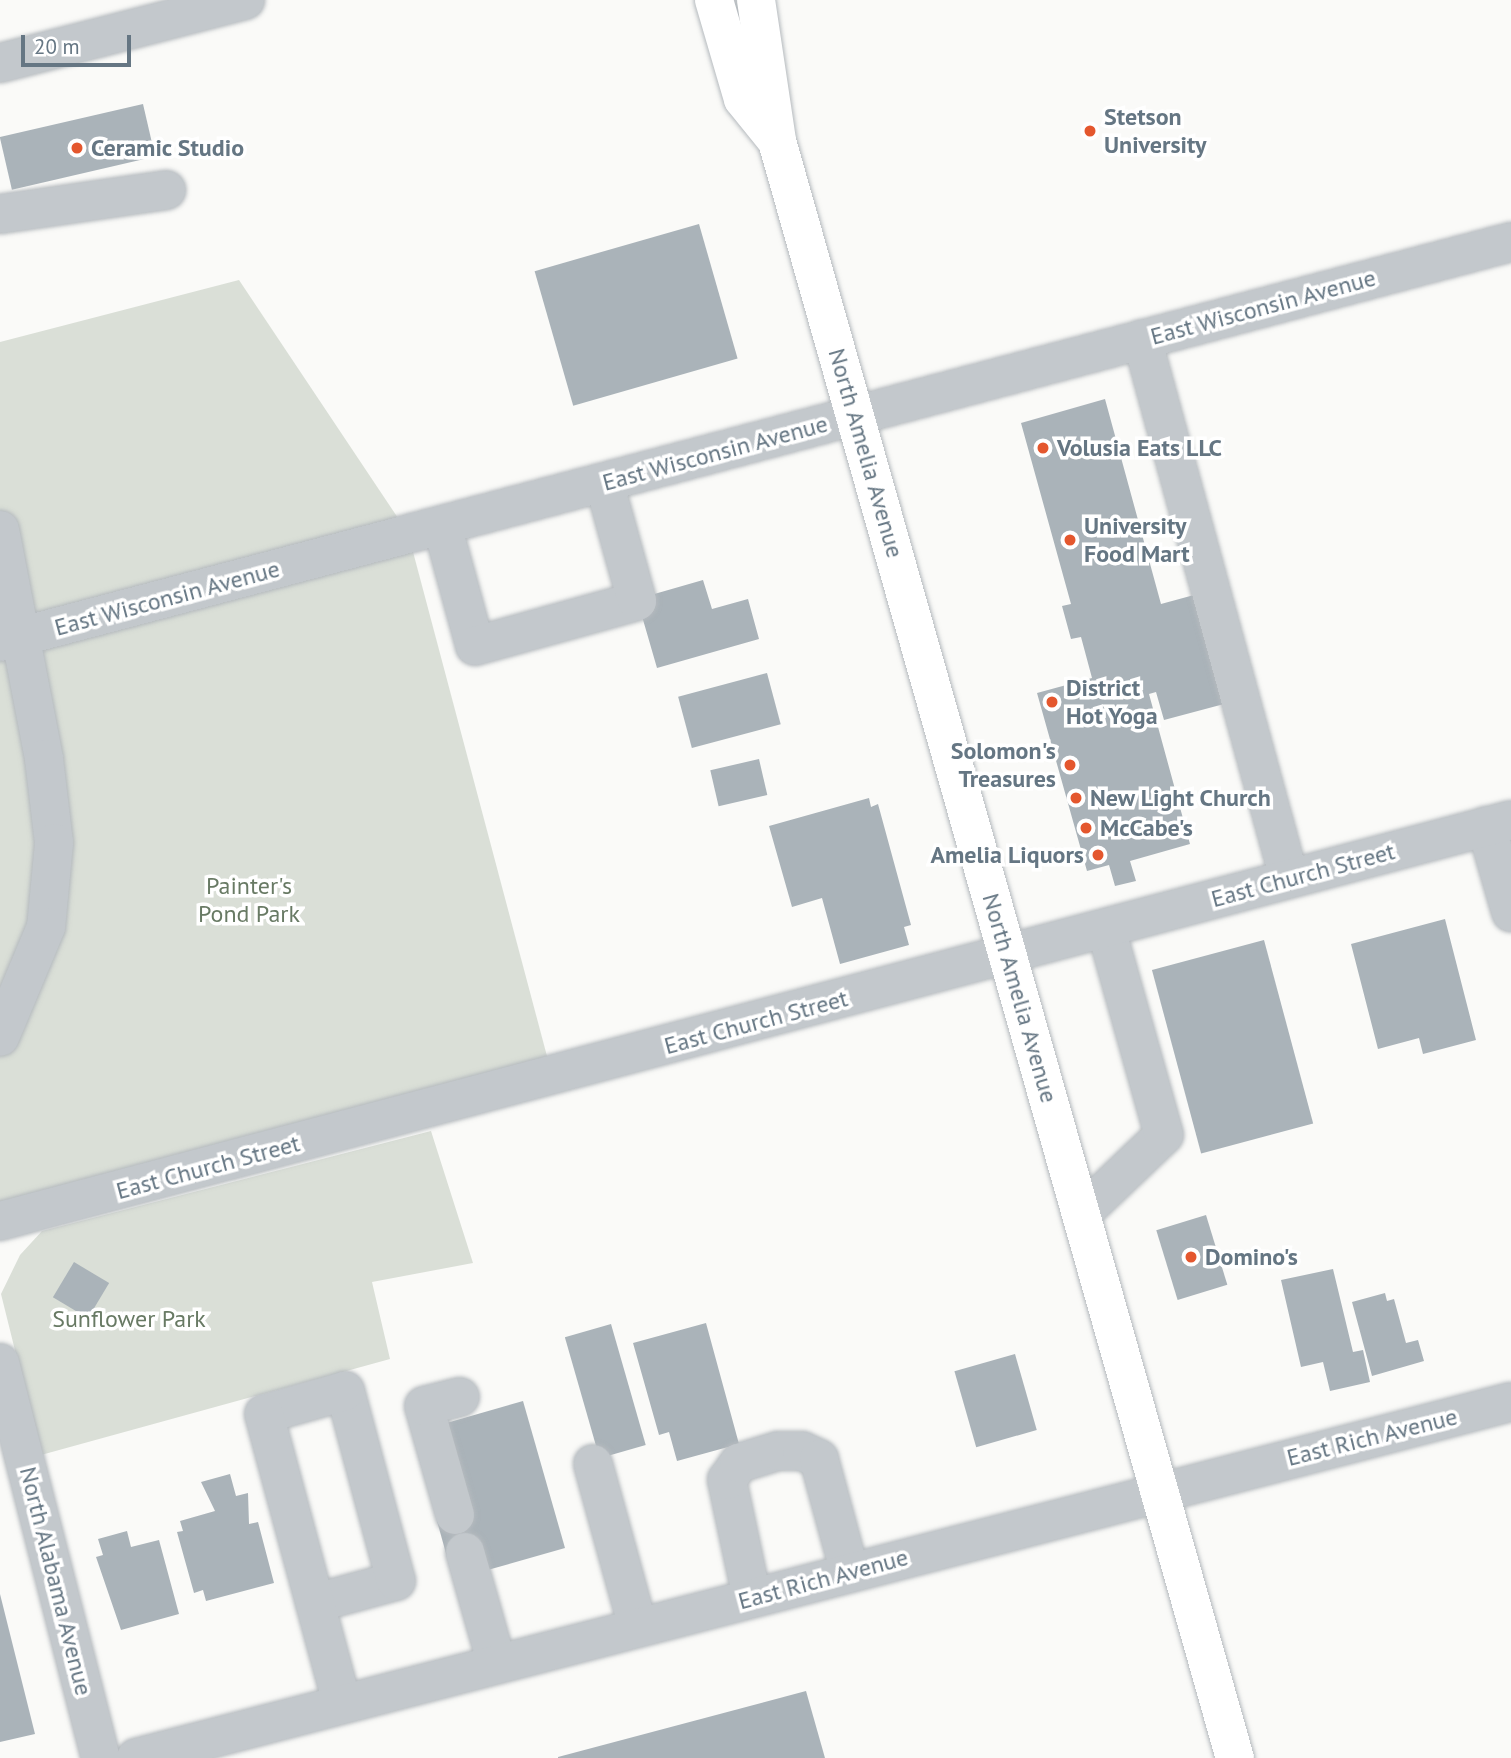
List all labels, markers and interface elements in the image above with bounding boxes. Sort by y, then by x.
scale bar [24,21,135,65]
text: 20 m [34,33,80,60]
place label: Stetson University [1104,103,1206,159]
marker: Stetson University [1082,123,1098,139]
place label: Ceramic Studio [91,134,245,162]
marker: Ceramic Studio [69,140,85,156]
street label: East Wisconsin Avenue [1147,263,1379,351]
street label: North Amelia Avenue [822,344,910,562]
street label: East Wisconsin Avenue [599,409,831,497]
place label: Volusia Eats LLC [1057,434,1222,462]
marker: Volusia Eats LLC [1035,440,1051,456]
place label: University Food Mart [1084,512,1190,568]
marker: University Food Mart [1062,532,1078,548]
street label: East Wisconsin Avenue [51,554,283,642]
place label: District Hot Yoga [1066,674,1158,730]
marker: District Hot Yoga [1044,694,1060,710]
place label: Solomon's Treasures [951,737,1056,793]
marker: Solomon's Treasures [1062,757,1078,773]
place label: New Light Church [1090,784,1272,812]
marker: New Light Church [1068,790,1084,806]
place label: McCabe's [1100,814,1193,842]
marker: McCabe's [1078,820,1094,836]
street label: East Church Street [1208,837,1398,913]
place label: Amelia Liquors [930,841,1084,869]
marker: Amelia Liquors [1090,847,1106,863]
park label: Painter's Pond Park [198,872,300,928]
street label: North Amelia Avenue [976,889,1064,1107]
street label: East Church Street [661,984,851,1060]
street label: East Church Street [113,1129,303,1205]
place label: Domino's [1205,1243,1298,1271]
marker: Domino's [1183,1249,1199,1265]
park label: Sunflower Park [52,1305,206,1333]
street label: East Rich Avenue [1283,1402,1461,1472]
street label: North Alabama Avenue [13,1463,99,1699]
street label: East Rich Avenue [735,1542,911,1616]

